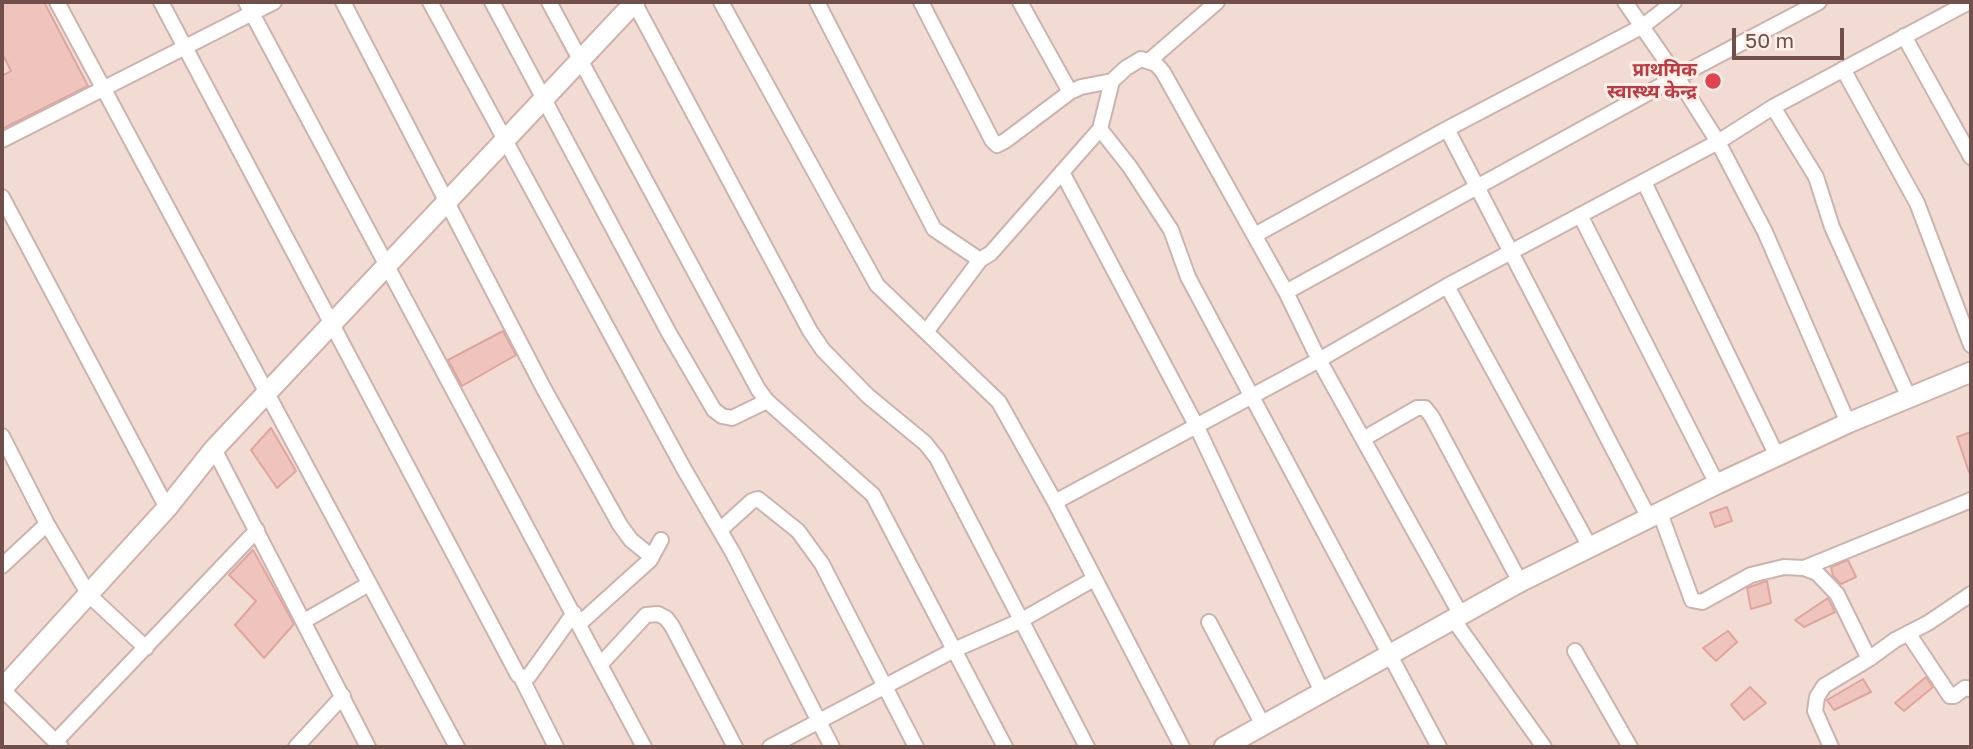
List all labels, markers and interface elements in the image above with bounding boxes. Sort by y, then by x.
scale bar [1735,14,1847,58]
text: 50 m [1745,27,1794,53]
place label: प्राथमिक स्वास्थ्य केन्द्र [1607,59,1697,103]
marker: प्राथमिक स्वास्थ्य केन्द्र [1703,71,1723,91]

